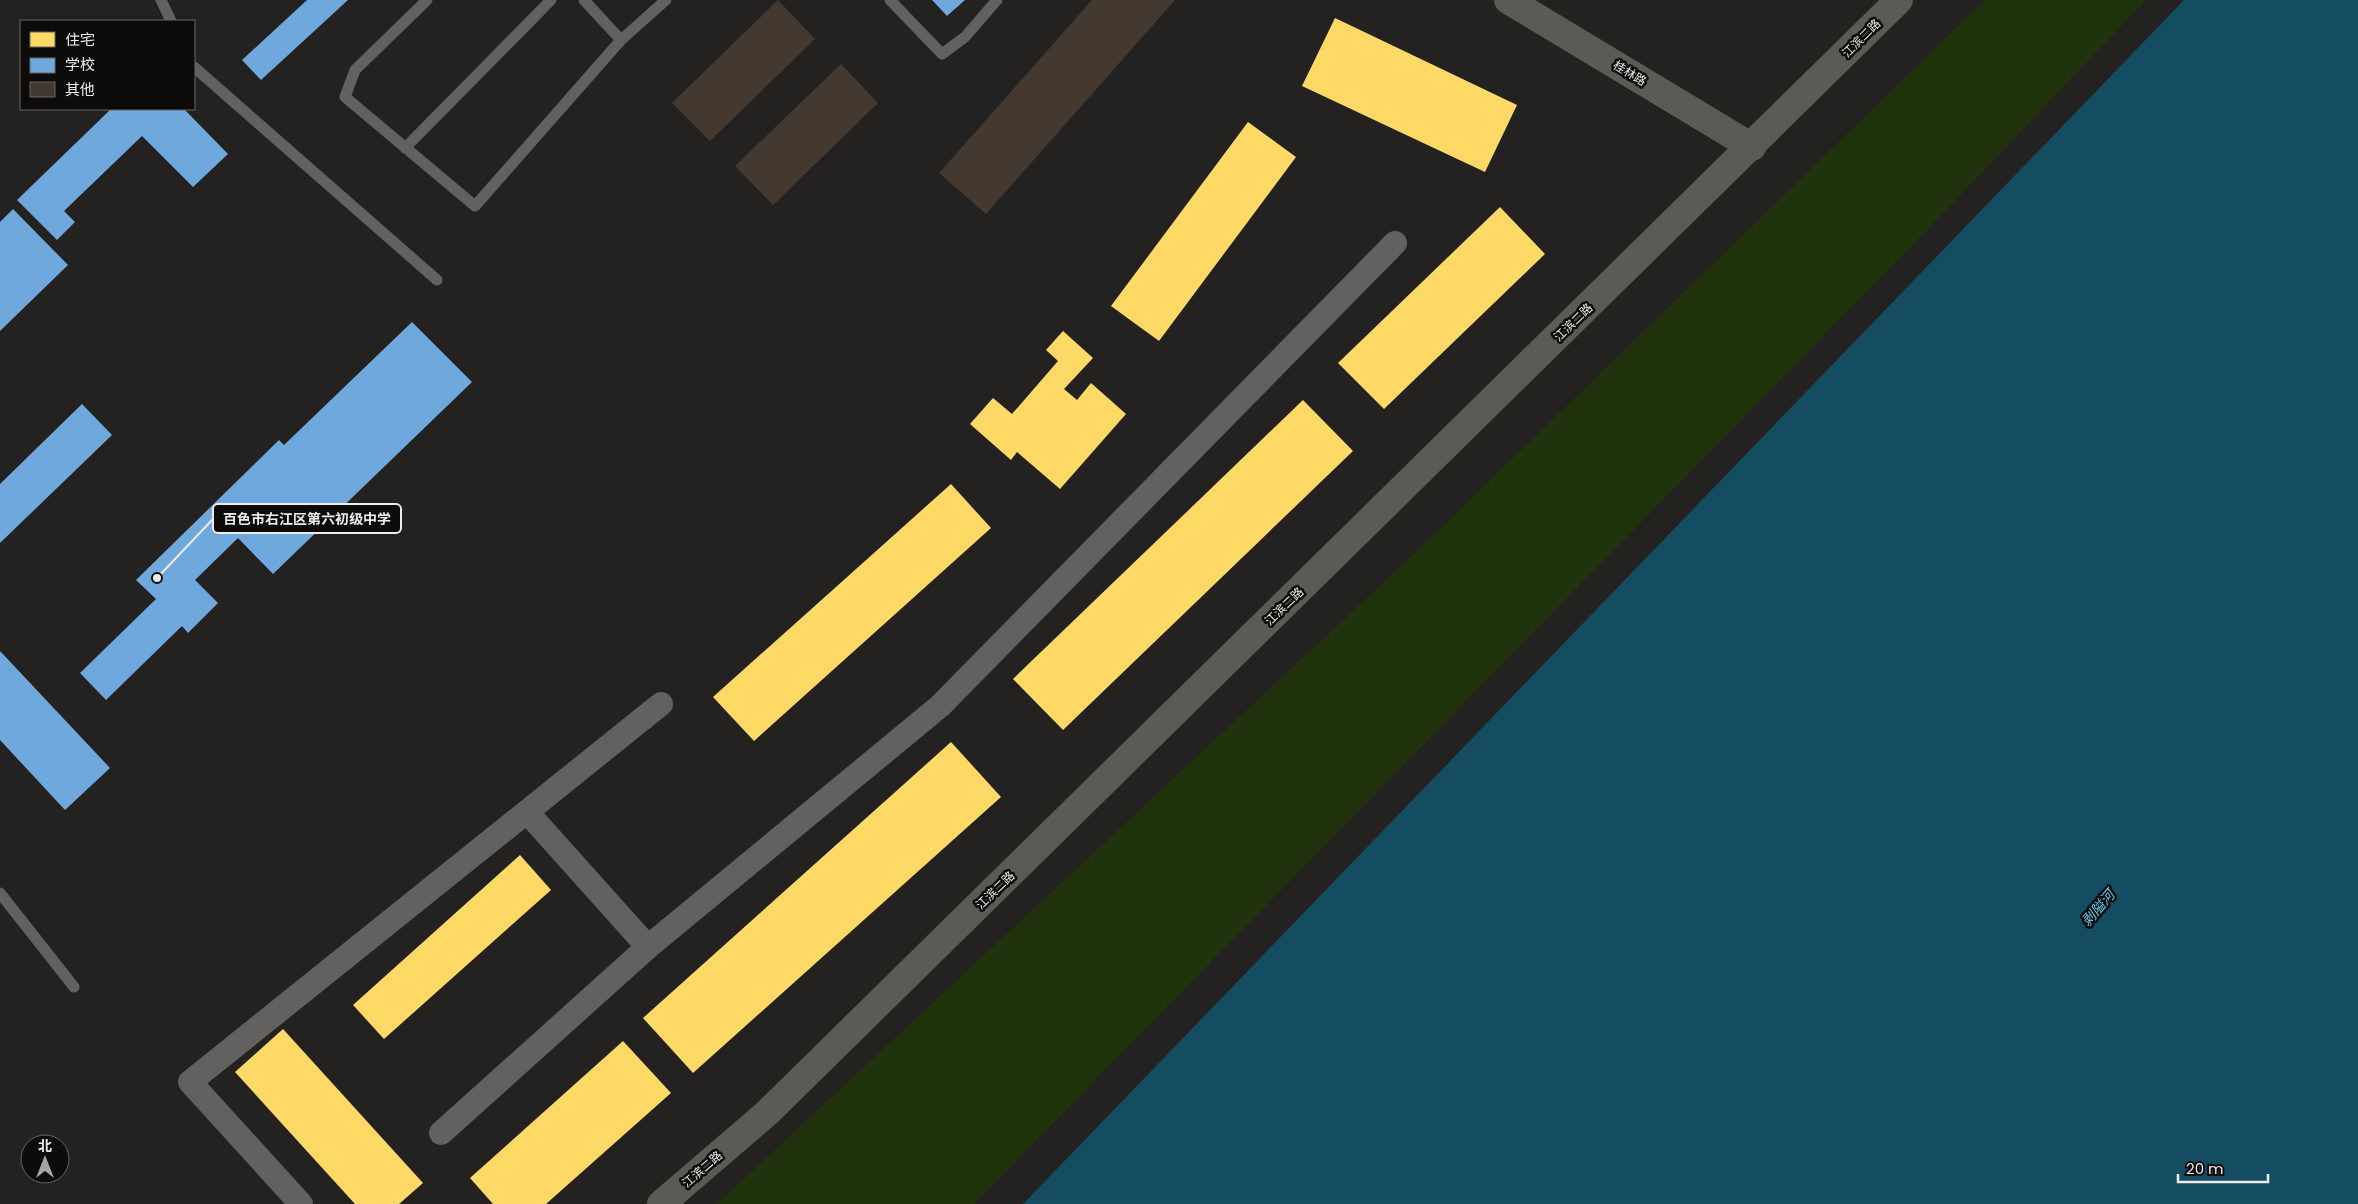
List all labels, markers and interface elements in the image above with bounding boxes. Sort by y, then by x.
street label: 江滨二路 [1838,15,1884,61]
legend [20,20,195,110]
text: 住宅 [65,29,95,50]
text: 学校 [65,54,95,75]
street label: 桂林路 [1610,56,1650,90]
text: 其他 [65,79,95,100]
street label: 江滨二路 [1550,299,1596,345]
callout: 百色市右江区第六初级中学 [213,504,401,533]
text: 百色市右江区第六初级中学 [223,509,391,529]
street label: 江滨二路 [1261,583,1307,629]
street label: 江滨二路 [972,867,1018,913]
water label: 剥隘河 [2077,883,2121,930]
north arrow [20,1134,70,1184]
text: 北 [38,1136,52,1156]
street label: 江滨二路 [678,1147,726,1191]
scale bar [2178,1152,2268,1184]
text: 20 m [2186,1158,2224,1179]

